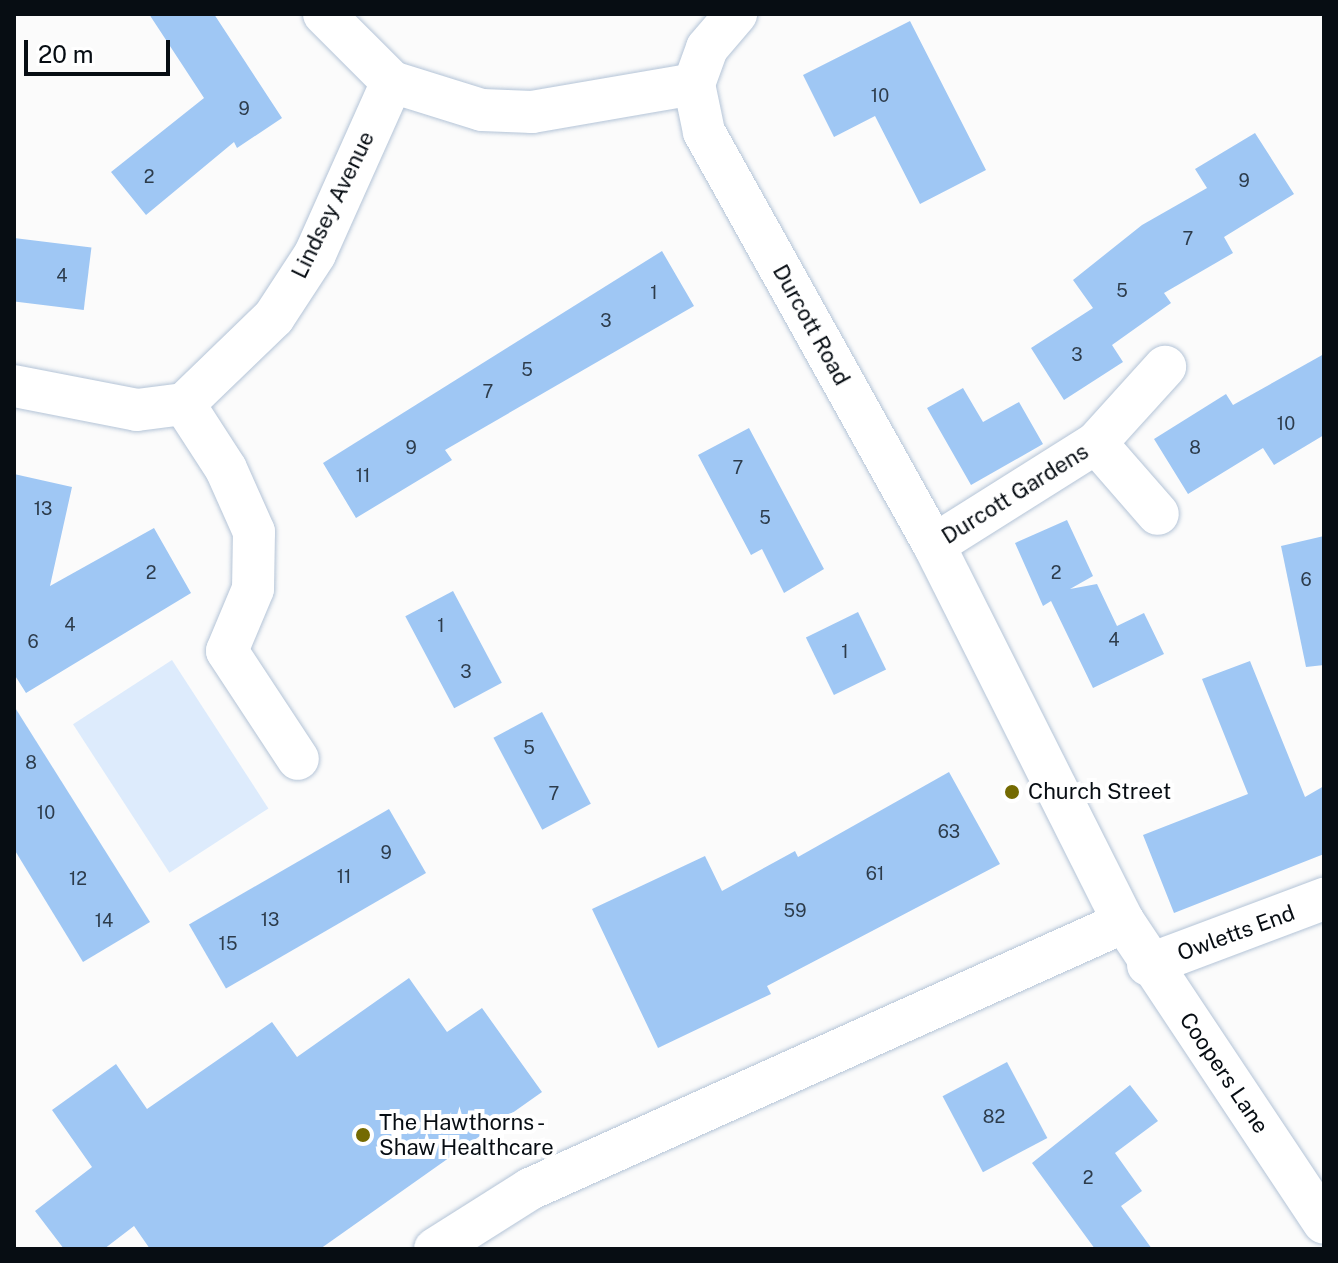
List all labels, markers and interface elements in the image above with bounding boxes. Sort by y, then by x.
scale bar [28,24,174,74]
text: 20 m [38,40,94,68]
house number: 10 [871,85,889,107]
house number: 9 [238,98,250,120]
street label: Lindsey Avenue [286,127,380,283]
house number: 2 [144,166,154,188]
house number: 9 [1238,170,1250,192]
house number: 7 [1183,228,1193,250]
street label: Durcott Road [767,260,855,390]
house number: 4 [56,265,68,287]
house number: 5 [1116,280,1128,302]
house number: 1 [650,282,658,304]
house number: 3 [600,310,612,332]
house number: 3 [1071,344,1083,366]
house number: 5 [521,359,533,381]
house number: 7 [483,381,493,403]
house number: 10 [1277,413,1295,435]
house number: 9 [405,437,417,459]
house number: 8 [1189,437,1201,459]
street label: Durcott Gardens [937,438,1093,550]
house number: 7 [733,457,743,479]
house number: 11 [356,465,370,487]
house number: 13 [34,498,52,520]
house number: 5 [759,507,771,529]
house number: 2 [146,562,156,584]
house number: 2 [1051,562,1061,584]
house number: 6 [1300,569,1312,591]
house number: 4 [64,614,76,636]
house number: 1 [437,615,445,637]
house number: 4 [1108,629,1120,651]
house number: 6 [27,631,39,653]
house number: 1 [841,641,849,663]
house number: 3 [460,661,472,683]
house number: 5 [523,737,535,759]
house number: 8 [25,752,37,774]
place label: Church Street [1028,779,1171,805]
house number: 7 [549,783,559,805]
marker: Church Street [1003,783,1021,801]
house number: 10 [37,802,55,824]
house number: 63 [938,821,960,843]
house number: 9 [380,842,392,864]
house number: 61 [866,863,884,885]
house number: 11 [337,866,351,888]
house number: 12 [69,868,87,890]
house number: 59 [784,900,806,922]
street label: Owletts End [1174,900,1298,966]
house number: 13 [261,909,279,931]
house number: 14 [95,910,113,932]
house number: 15 [219,933,237,955]
street label: Coopers Lane [1174,1007,1274,1139]
house number: 82 [983,1106,1005,1128]
place label: The Hawthorns - Shaw Healthcare [379,1109,554,1160]
marker: The Hawthorns - Shaw Healthcare [354,1126,372,1144]
house number: 2 [1083,1167,1093,1189]

